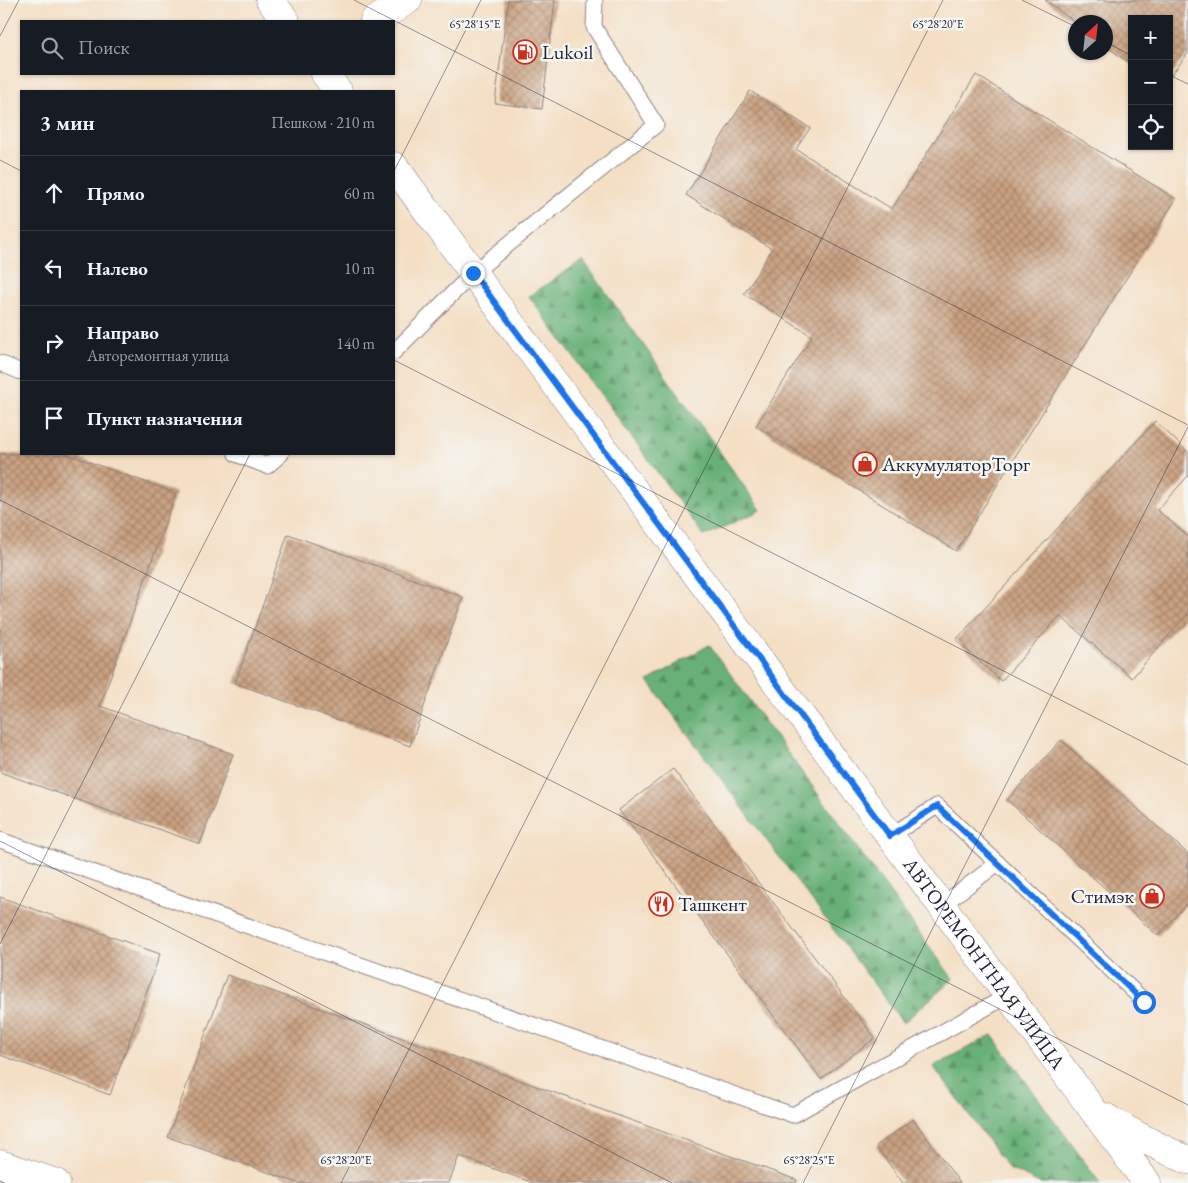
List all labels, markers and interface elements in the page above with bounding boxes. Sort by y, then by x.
north arrow [1068,15,1113,60]
map controls [1128,15,1173,150]
button: + [1128,15,1173,60]
text: 65°28'15"E [449,16,501,32]
text: 65°28'20"E [912,16,964,32]
search box [20,20,395,75]
icon: search [38,34,66,62]
text: Поиск [78,35,130,60]
fuel station icon: Lukoil [512,39,538,65]
place label: Lukoil [542,39,593,65]
button: − [1128,60,1173,105]
button: locate [1128,105,1173,150]
text: 3 мин [40,109,95,136]
text: Пешком · 210 m [271,112,375,133]
icon: ahead [40,179,68,207]
text: Прямо [87,181,145,206]
text: 60 m [344,183,375,204]
icon: left [40,254,68,282]
text: Налево [87,256,148,281]
text: 10 m [344,258,375,279]
route end [462,262,485,285]
text: Направо [87,320,159,345]
icon: right [40,329,68,357]
text: 140 m [336,333,375,354]
text: Авторемонтная улица [87,345,229,366]
icon: arrive [40,404,68,432]
text: Пункт назначения [87,406,243,431]
shop icon: АккумуляторТорг [852,451,878,477]
place label: АккумуляторТорг [881,451,1030,477]
street label: АВТОРЕМОНТНАЯ УЛИЦА [897,851,1071,1074]
place label: Стимэк [1071,883,1134,909]
shop icon: Стимэк [1139,883,1165,909]
restaurant icon: Ташкент [648,891,674,917]
place label: Ташкент [678,891,747,917]
route start [1133,991,1156,1014]
text: 65°28'20"E [320,1152,372,1168]
text: 65°28'25"E [783,1152,835,1168]

